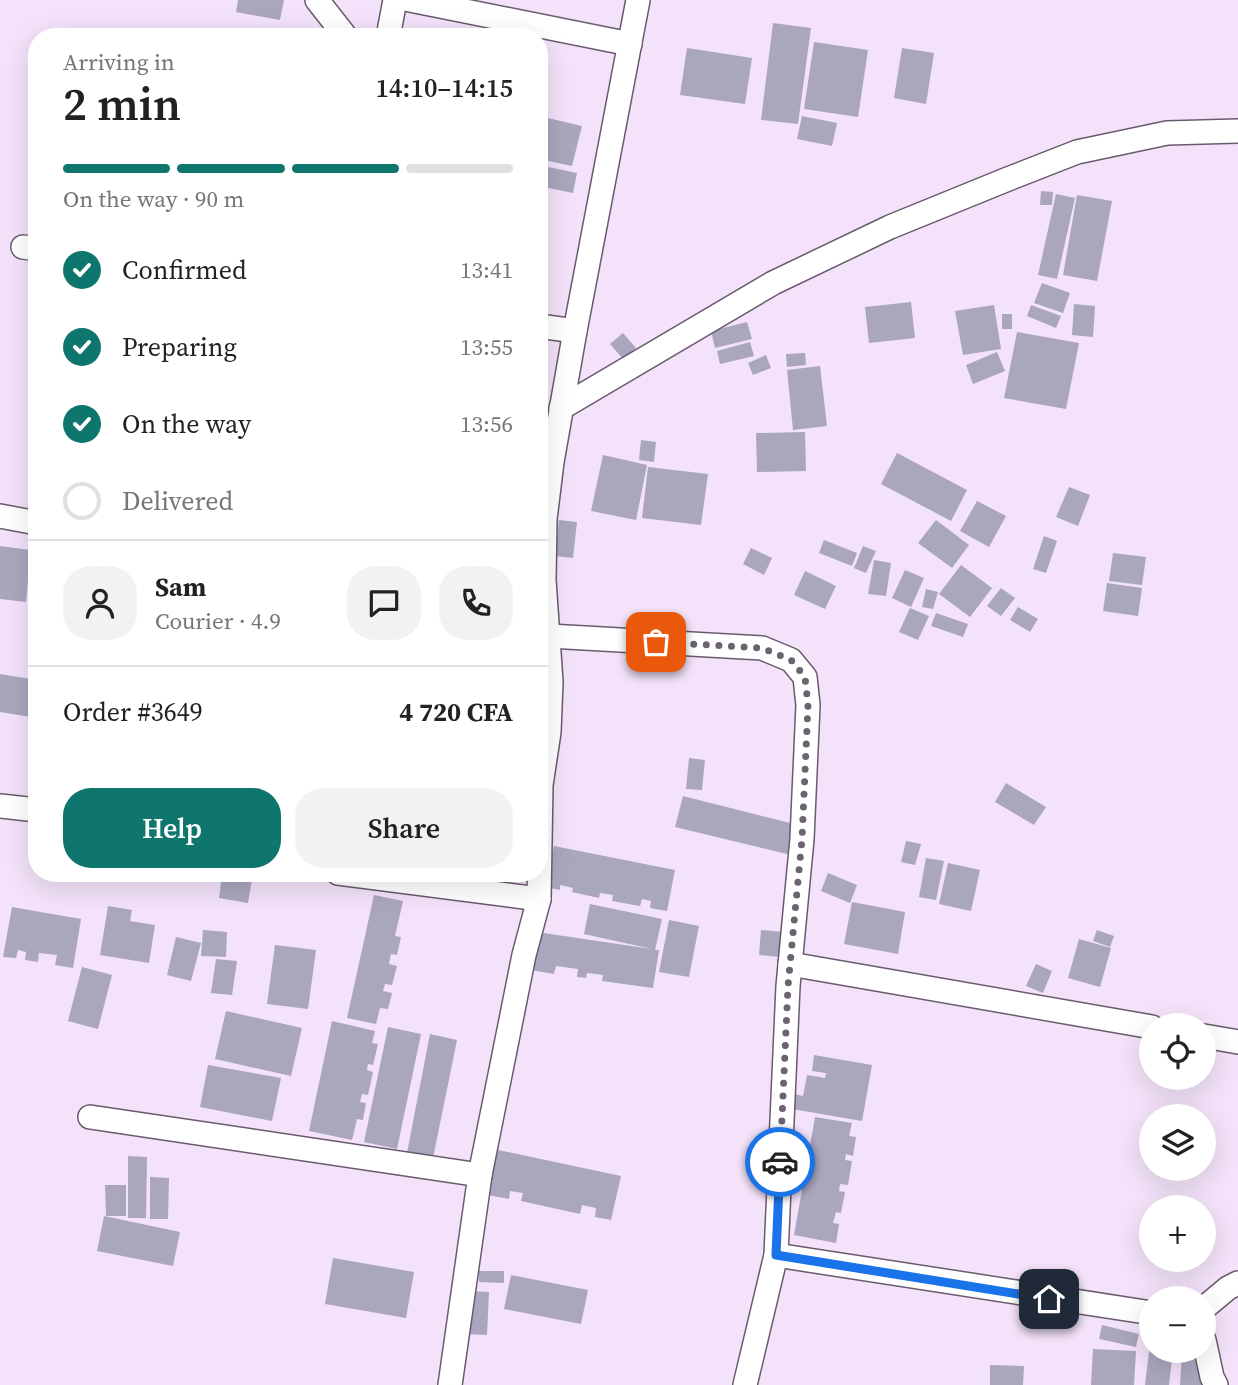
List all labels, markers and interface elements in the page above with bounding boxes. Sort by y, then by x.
text: Arriving in [63,46,175,78]
text: 14:10–14:15 [376,70,513,106]
text: 2 min [63,72,181,135]
text: On the way · 90 m [63,183,244,215]
icon: check [63,251,101,289]
text: Confirmed [122,252,247,288]
text: 13:41 [460,254,513,286]
icon: check [63,328,101,366]
text: Preparing [122,329,237,365]
text: 13:55 [460,331,513,363]
icon: check [63,405,101,443]
text: On the way [122,406,251,442]
text: 13:56 [460,408,513,440]
text: Delivered [122,483,233,519]
button: person [63,566,137,640]
button: chat [347,566,421,640]
button: phone [439,566,513,640]
text: Sam [155,569,206,605]
text: Courier · 4.9 [155,605,281,637]
pin [626,612,686,672]
icon: bag [637,623,675,661]
text: Order #3649 [63,694,203,730]
text: 4 720 CFA [399,694,513,730]
button: Help [63,788,281,868]
button: Share [295,788,513,868]
map controls [1139,1013,1216,1363]
button: locate [1139,1013,1216,1090]
button: layers [1139,1104,1216,1181]
courier [745,1127,815,1197]
icon: car [761,1143,799,1181]
button: + [1139,1195,1216,1272]
pin [1019,1269,1079,1329]
icon: home [1030,1280,1068,1318]
button: − [1139,1286,1216,1363]

